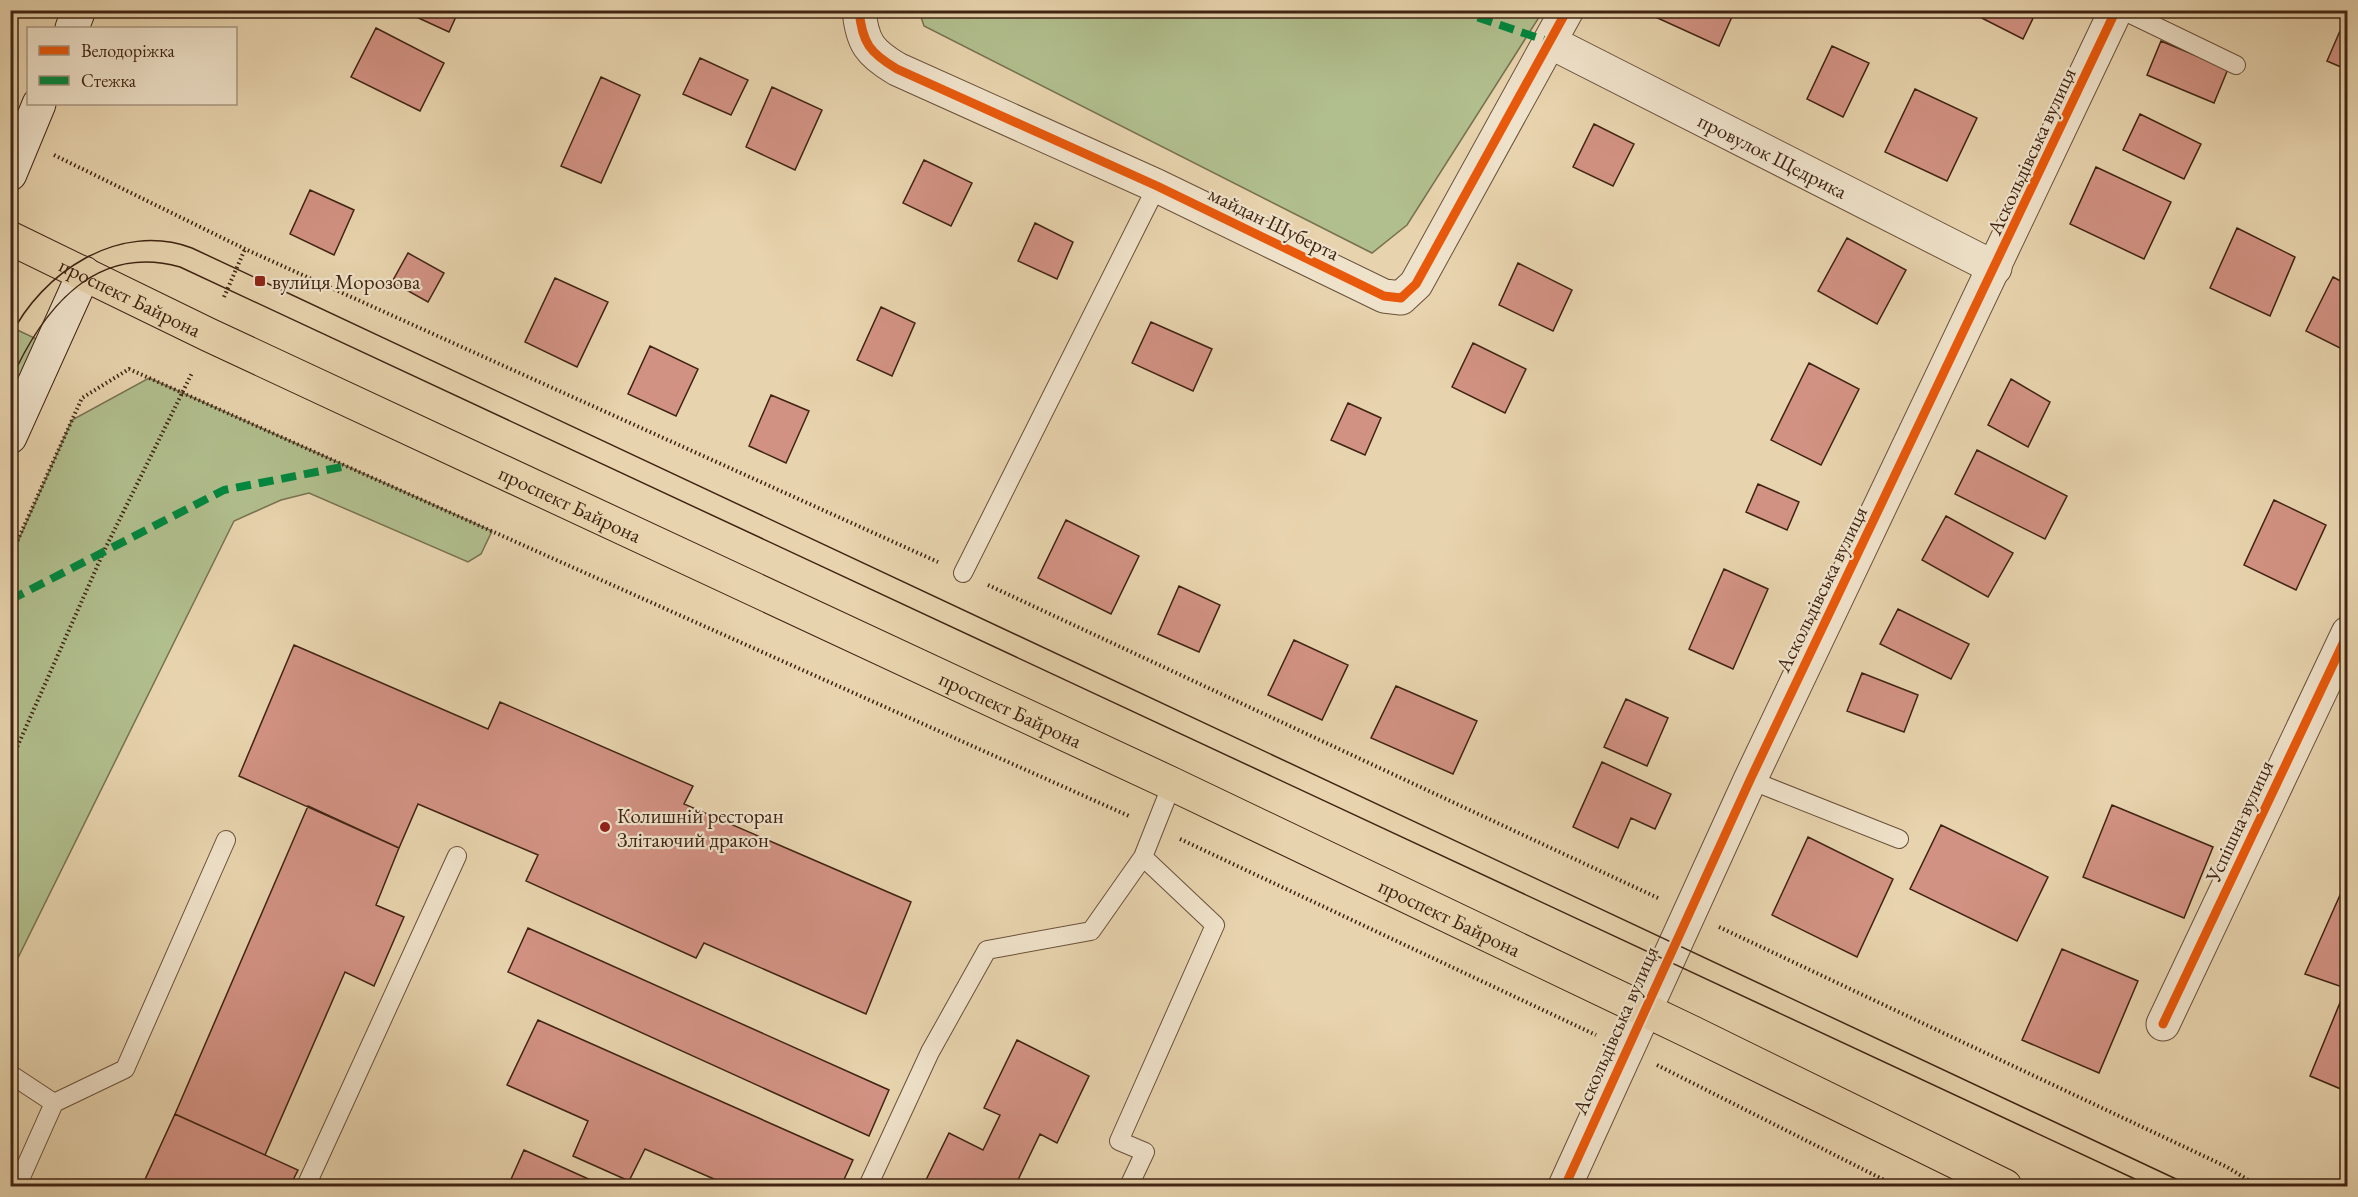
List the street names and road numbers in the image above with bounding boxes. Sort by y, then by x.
street label: Аскольдівська вулиця [1980,63,2082,240]
street label: провулок Щедрика [1694,106,1852,205]
street label: майдан Шуберта [1204,180,1345,267]
street label: проспект Байрона [55,251,206,343]
street label: проспект Байрона [495,459,646,549]
street label: Аскольдівська вулиця [1769,502,1873,677]
street label: проспект Байрона [935,664,1087,754]
street label: Успішна вулиця [2198,756,2279,887]
street label: проспект Байрона [1375,871,1526,963]
street label: Аскольдівська вулиця [1565,942,1664,1119]

